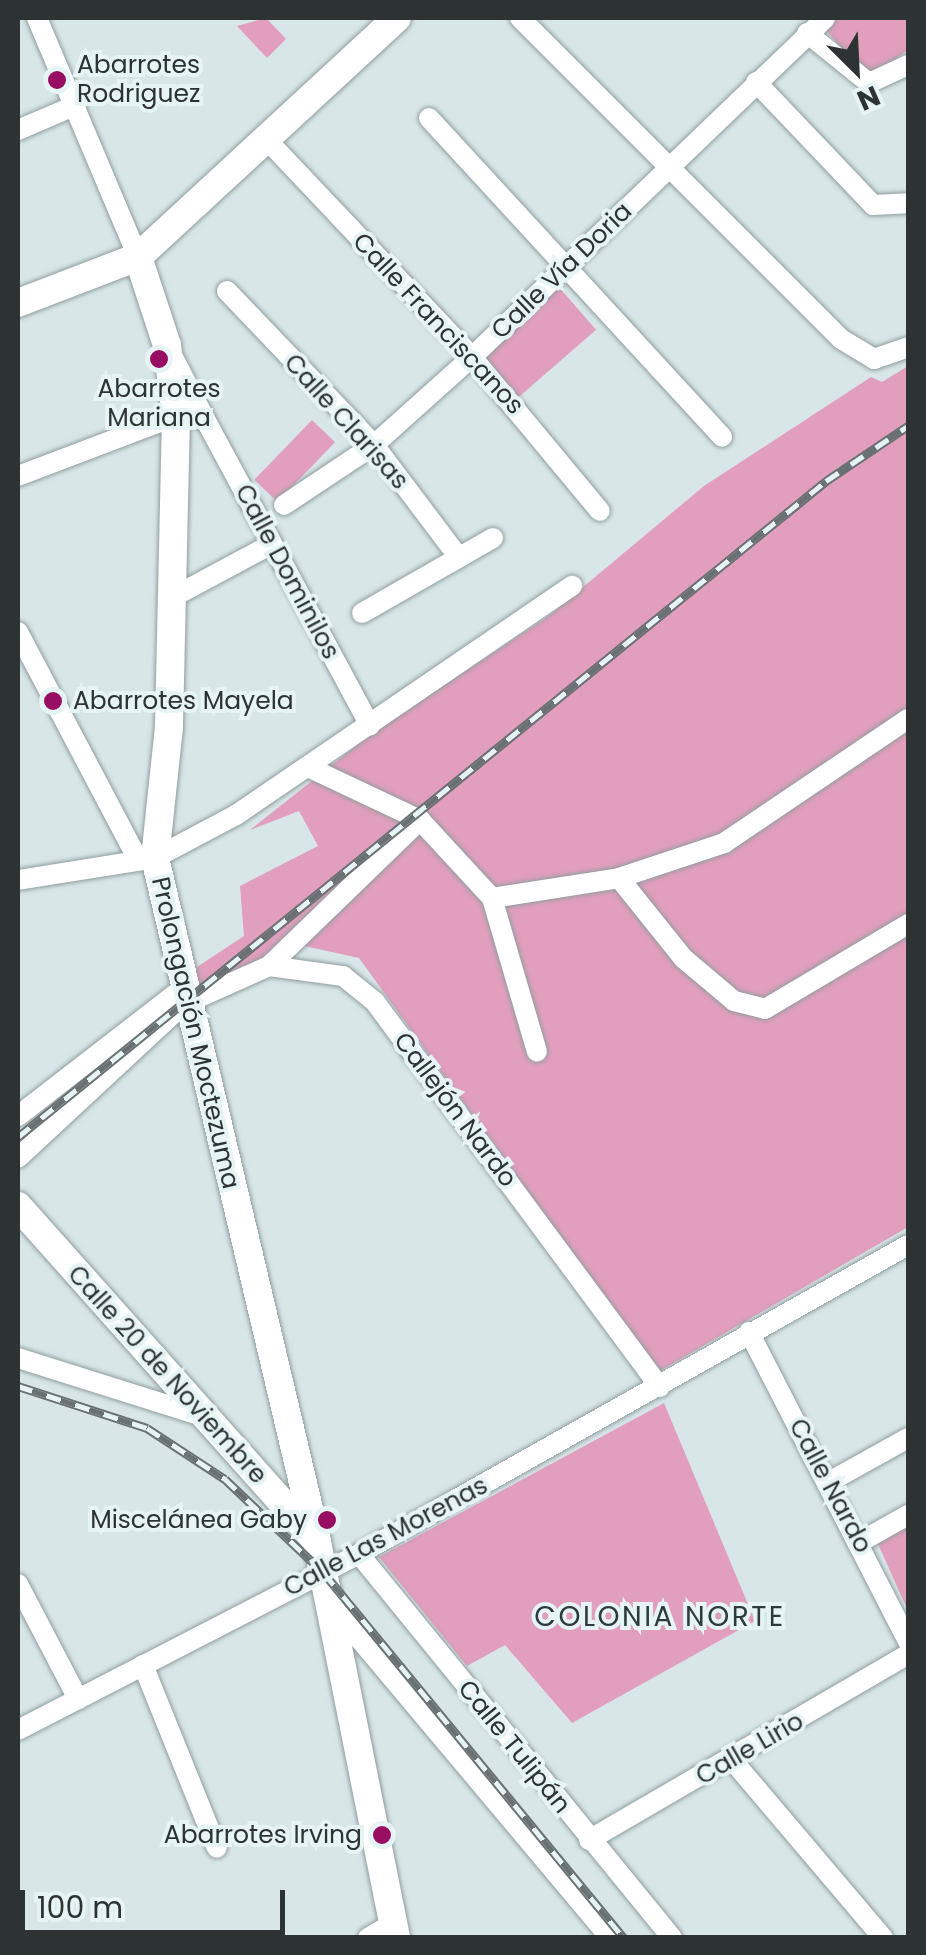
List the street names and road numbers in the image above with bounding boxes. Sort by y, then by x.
street label: Calle Vía Doria [486,197,638,345]
street label: Calle Franciscanos [346,227,530,421]
street label: Calle Clarisas [277,348,415,496]
street label: Calle Dominilos [228,479,346,665]
street label: Prolongación Moctezuma [144,874,246,1192]
street label: Callejón Nardo [387,1027,523,1193]
street label: Calle 20 de Noviembre [61,1260,273,1490]
street label: Calle Nardo [782,1414,878,1558]
street label: Calle Las Morenas [279,1471,493,1603]
street label: Calle Tulipán [451,1674,577,1820]
street label: Calle Lirio [691,1706,809,1792]

